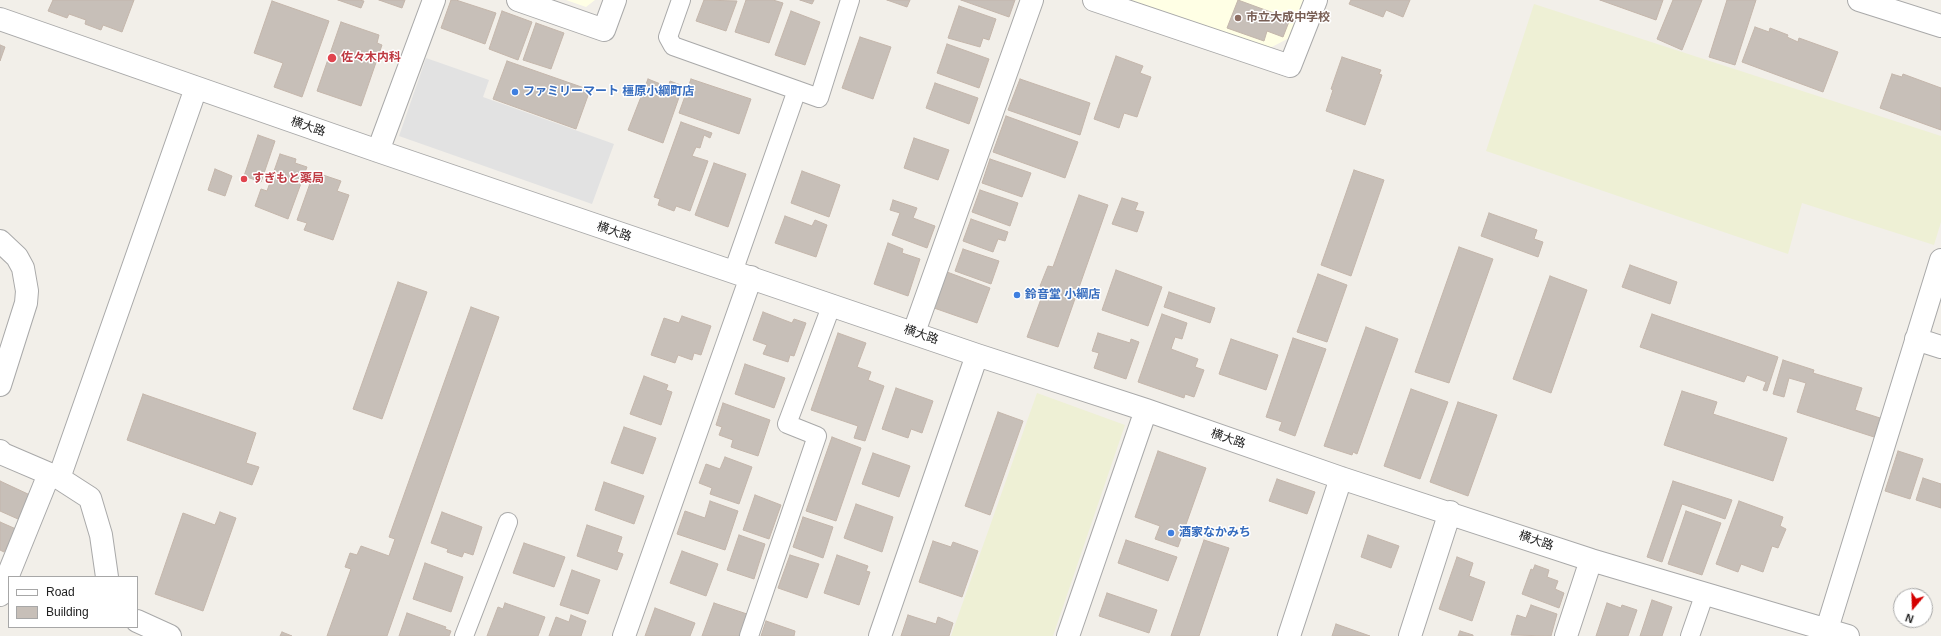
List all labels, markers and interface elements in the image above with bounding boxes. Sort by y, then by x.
place label: 市立大成中学校 [1246,11,1330,25]
marker: 市立大成中学校 [1233,13,1243,23]
place label: 佐々木内科 [341,51,401,65]
marker: 佐々木内科 [326,52,338,64]
place label: ファミリーマート 橿原小綱町店 [523,85,694,99]
marker: ファミリーマート 橿原小綱町店 [510,87,520,97]
street label: 横大路 [289,114,327,140]
place label: すぎもと薬局 [252,172,324,186]
marker: すぎもと薬局 [239,174,249,184]
street label: 横大路 [595,219,633,245]
place label: 鈴音堂 小綱店 [1025,288,1100,302]
marker: 鈴音堂 小綱店 [1012,290,1022,300]
street label: 横大路 [902,322,940,348]
street label: 横大路 [1209,426,1247,452]
place label: 酒家なかみち [1179,526,1251,540]
marker: 酒家なかみち [1166,528,1176,538]
street label: 横大路 [1517,528,1555,554]
legend [8,576,138,628]
text: Road [46,585,75,599]
north arrow [1893,588,1933,628]
text: Building [46,605,89,619]
text: N [1904,611,1915,625]

